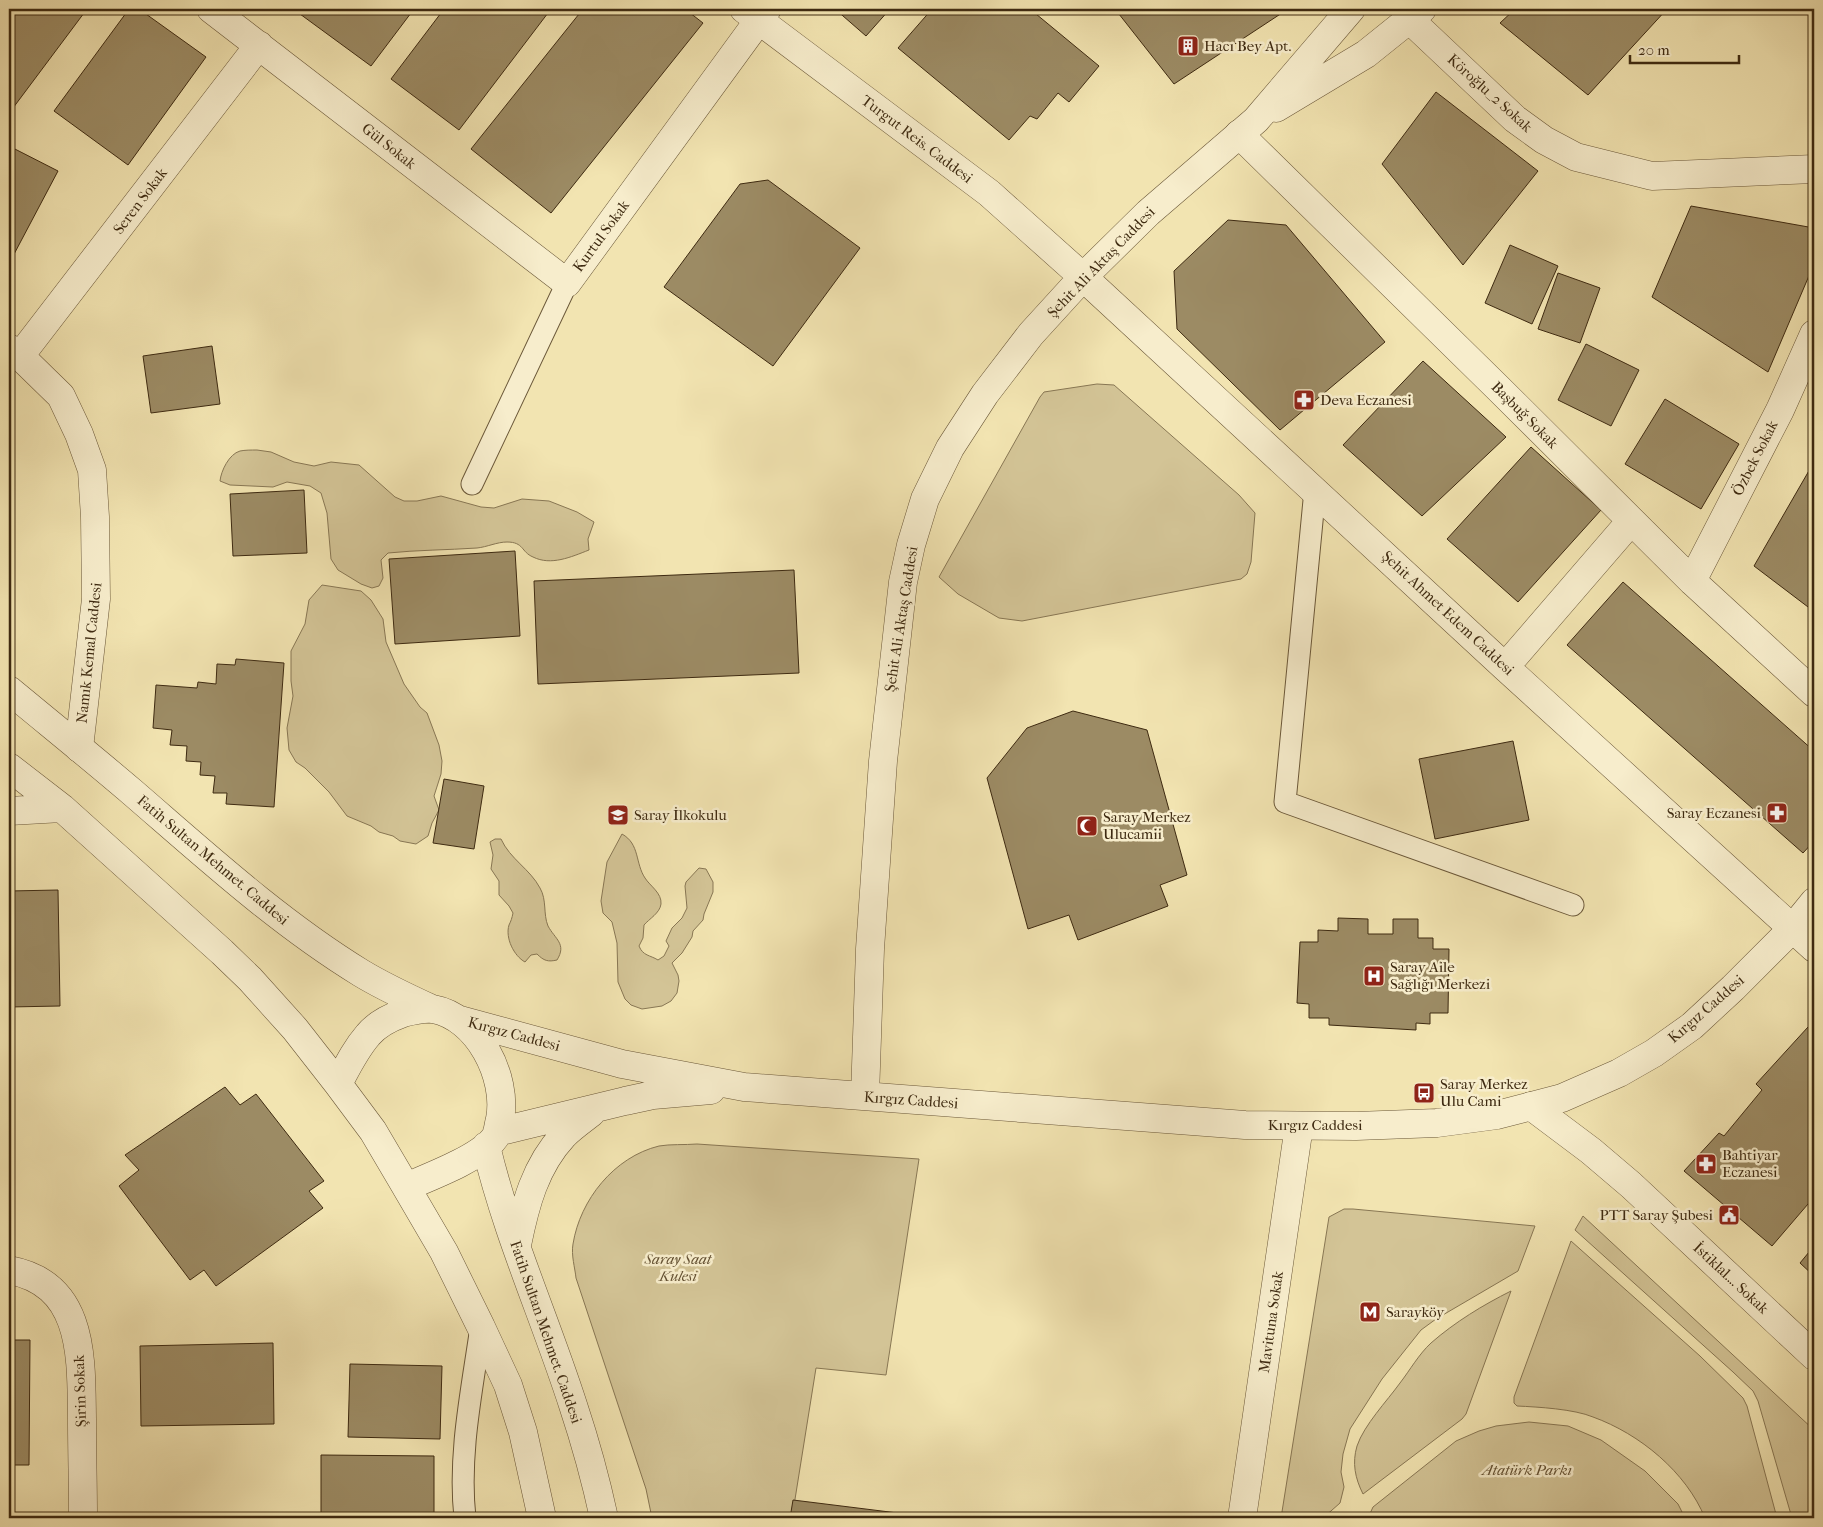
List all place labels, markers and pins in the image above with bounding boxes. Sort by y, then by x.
building icon: Hacı Bey Apt. [1176,34,1200,58]
place label: Hacı Bey Apt. [1204,37,1291,55]
pharmacy icon: Deva Eczanesi [1292,388,1316,412]
place label: Deva Eczanesi [1320,391,1412,409]
pharmacy icon: Saray Eczanesi [1765,801,1789,825]
school or university icon: Saray İlkokulu [606,803,630,827]
place label: Saray Eczanesi [1667,804,1762,822]
place label: Saray İlkokulu [634,806,727,824]
place label: Saray Merkez Ulucamii [1103,808,1191,843]
mosque icon: Saray Merkez Ulucamii [1075,814,1099,838]
place label: Saray Aile Sağlığı Merkezi [1390,958,1491,993]
hospital icon: Saray Aile Sağlığı Merkezi [1362,964,1386,988]
place label: Saray Merkez Ulu Cami [1440,1075,1528,1110]
bus stop icon: Saray Merkez Ulu Cami [1412,1081,1436,1105]
place label: Bahtiyar Eczanesi [1722,1146,1778,1181]
pharmacy icon: Bahtiyar Eczanesi [1694,1152,1718,1176]
public building icon: PTT Saray Şubesi [1717,1203,1741,1227]
place label: PTT Saray Şubesi [1600,1206,1714,1224]
metro station icon: Sarayköy [1358,1300,1382,1324]
place label: Sarayköy [1386,1303,1445,1321]

